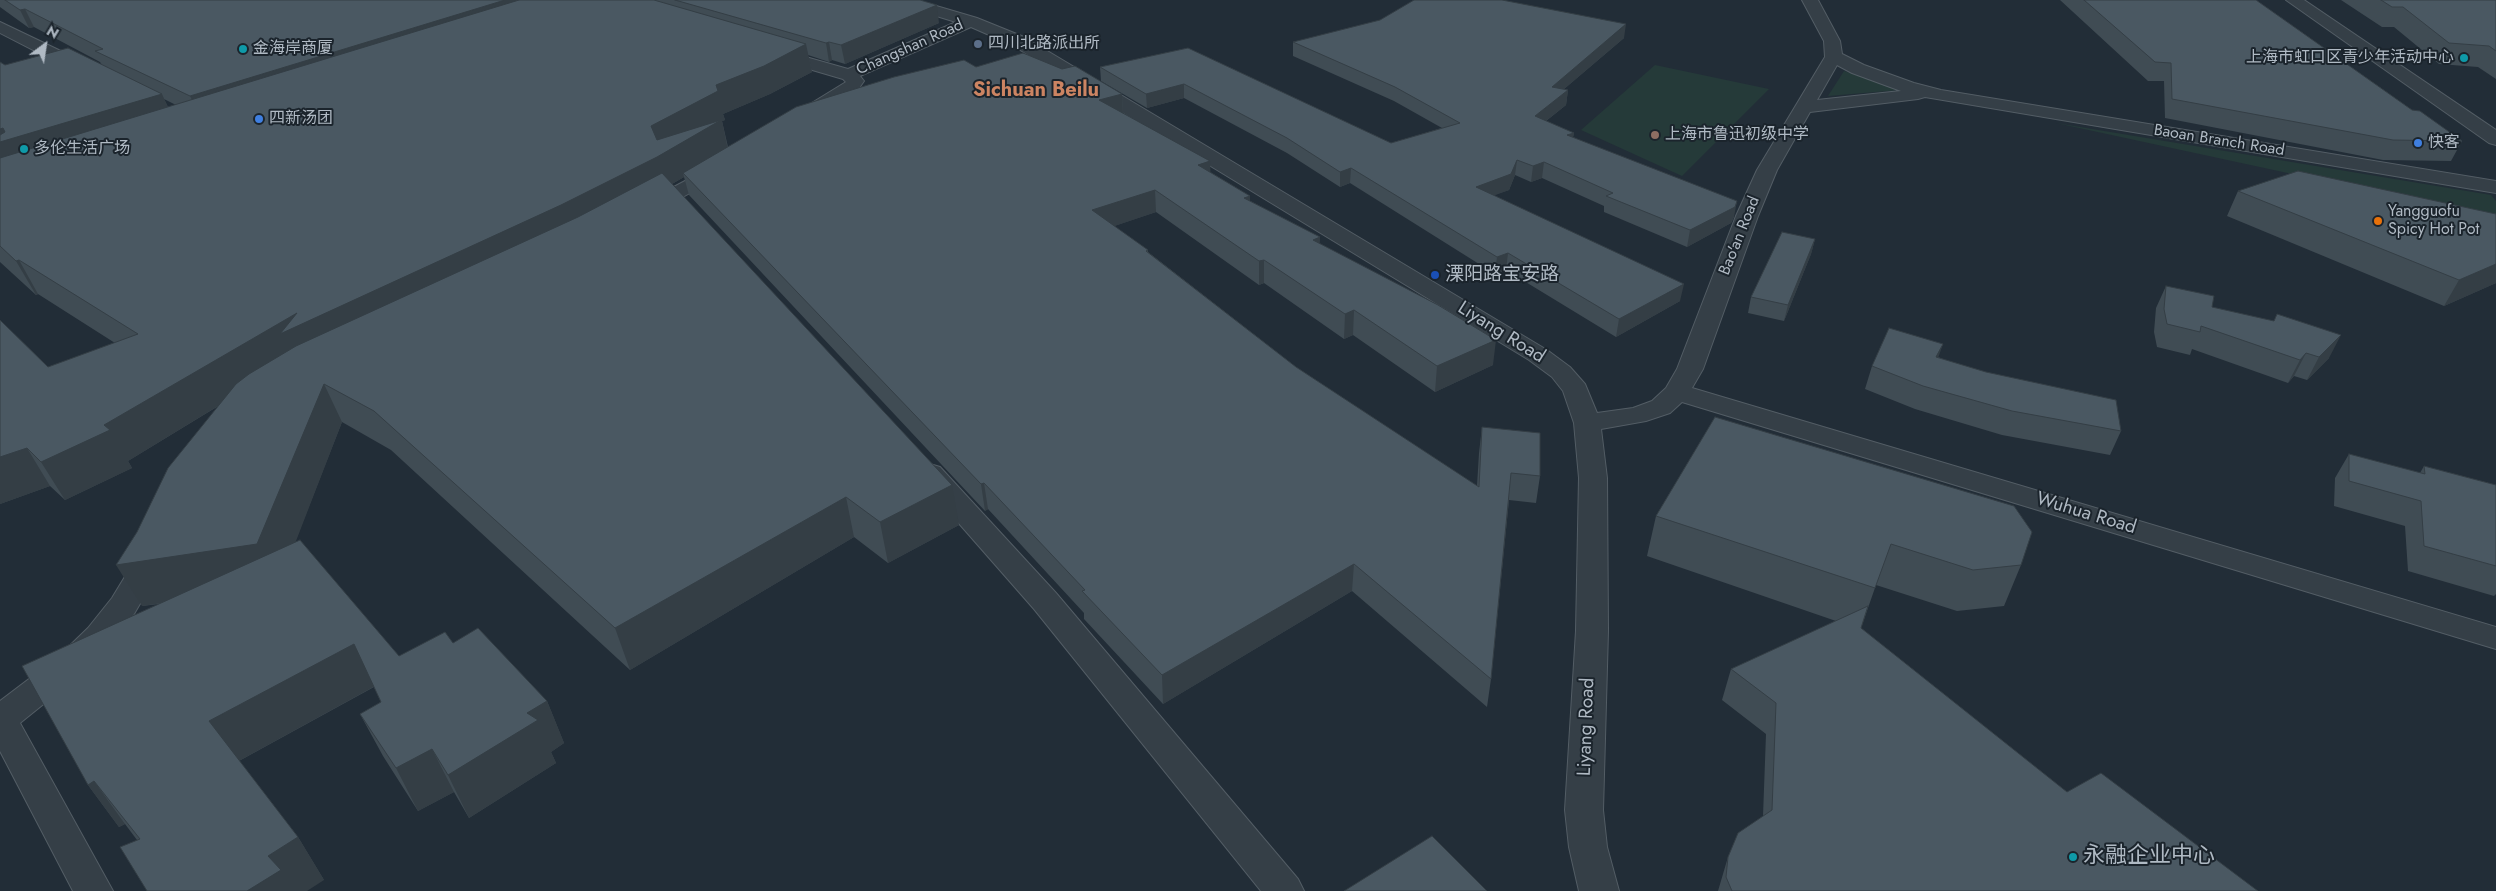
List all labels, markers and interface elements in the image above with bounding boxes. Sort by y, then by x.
street label: Changshan Road [854,16,966,80]
north arrow [20,20,70,70]
text: N [43,21,63,44]
place label: 四川北路派出所 [988,34,1100,54]
marker: 四川北路派出所 [972,38,984,50]
place label: 金海岸商厦 [253,39,333,59]
marker: 金海岸商厦 [237,43,249,55]
place label: 上海市虹口区青少年活动中心 [2246,48,2454,68]
marker: 上海市虹口区青少年活动中心 [2458,52,2470,64]
district label: Sichuan Beilu [973,79,1099,103]
place label: 四新汤团 [269,109,333,129]
marker: 四新汤团 [253,113,265,125]
street label: Baoan Branch Road [2152,121,2286,161]
place label: 上海市鲁迅初级中学 [1665,125,1809,145]
marker: 上海市鲁迅初级中学 [1649,129,1661,141]
place label: 快客 [2428,133,2460,153]
marker: 快客 [2412,137,2424,149]
place label: 多伦生活广场 [34,139,130,159]
marker: 多伦生活广场 [18,143,30,155]
street label: Bao'an Road [1716,194,1764,278]
place label: Yangguofu Spicy Hot Pot [2388,202,2479,240]
marker: Yangguofu Spicy Hot Pot [2372,215,2384,227]
place label: 溧阳路宝安路 [1445,264,1559,286]
marker: 溧阳路宝安路 [1429,269,1441,281]
street label: Liyang Road [1453,297,1549,369]
street label: Wuhua Road [2033,488,2139,540]
street label: Liyang Road [1574,677,1600,777]
place label: 永融企业中心 [2083,844,2215,870]
marker: 永融企业中心 [2067,851,2079,863]

